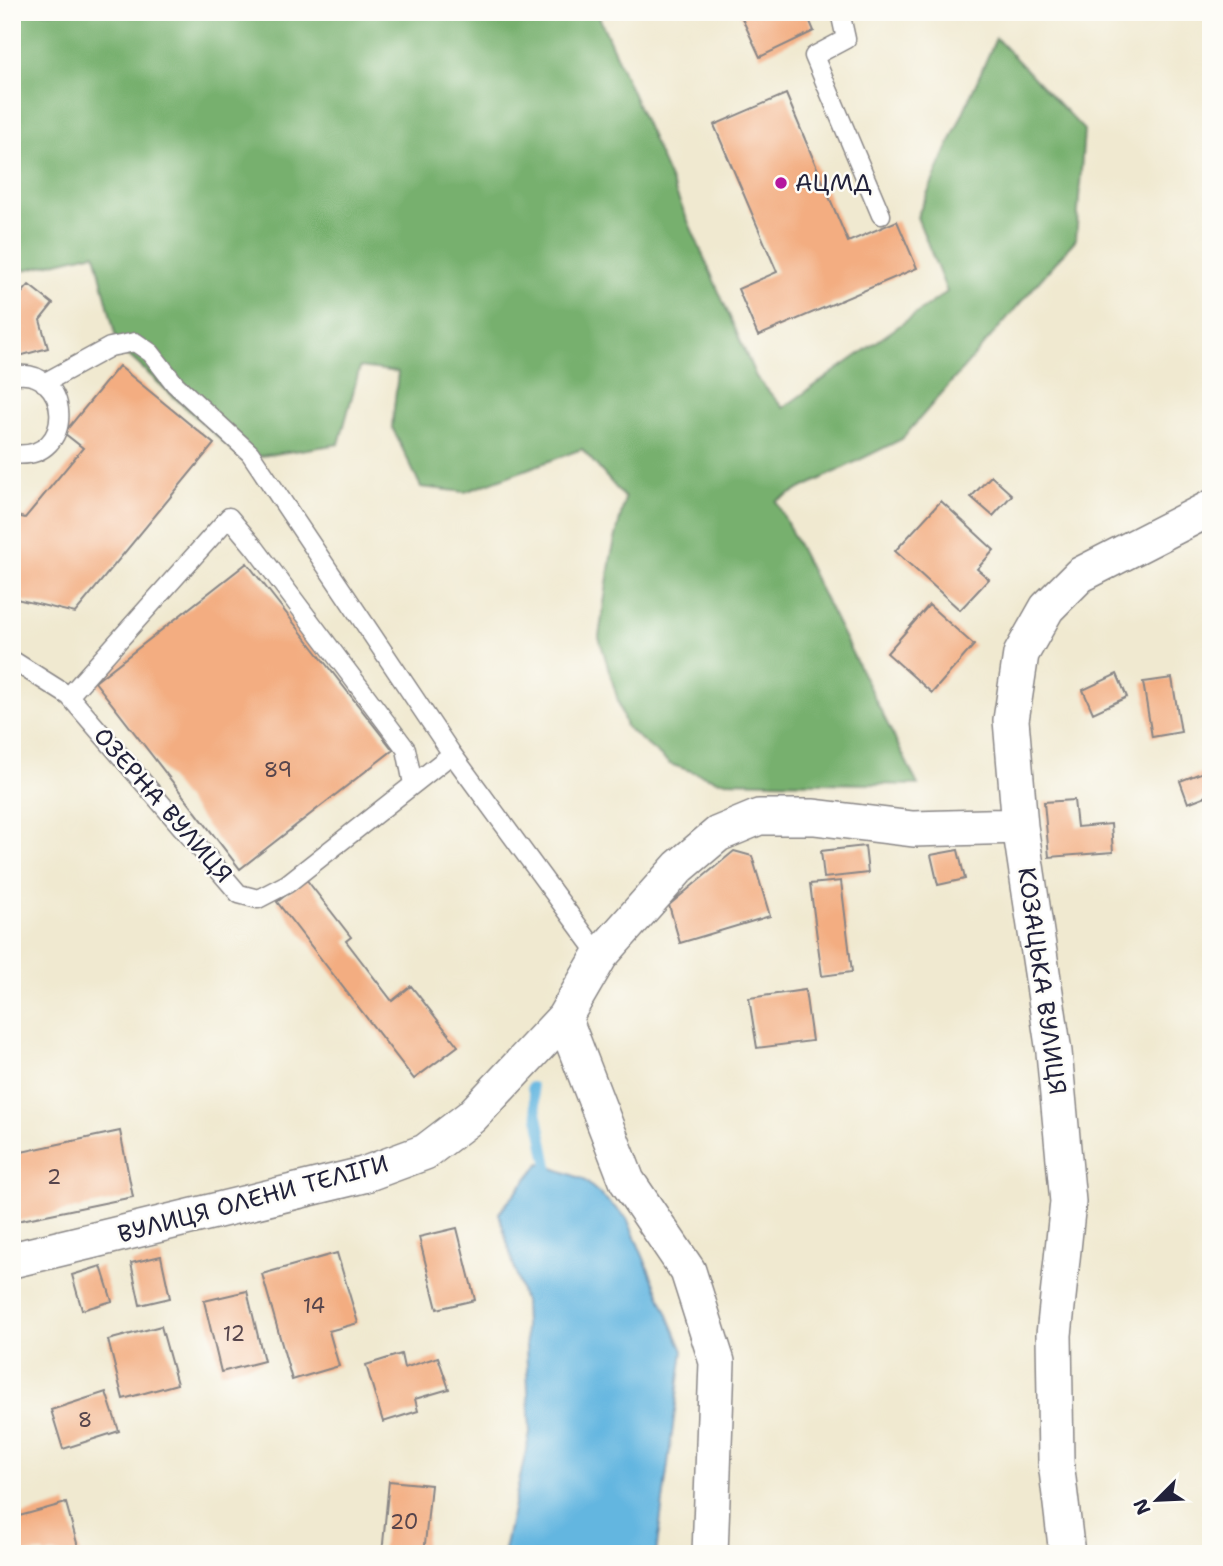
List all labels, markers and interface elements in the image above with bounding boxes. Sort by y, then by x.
place label: АЦМД [795,167,872,199]
marker: АЦМД [773,175,789,191]
street label: ОЗЕРНА ВУЛИЦЯ [86,720,240,890]
house number: 89 [264,756,292,784]
street label: КОЗАЦЬКА ВУЛИЦЯ [1010,865,1074,1097]
street label: ВУЛИЦЯ ОЛЕНИ ТЕЛІГИ [114,1147,392,1251]
house number: 2 [47,1163,61,1191]
house number: 14 [303,1292,325,1320]
house number: 12 [223,1320,245,1348]
house number: 8 [78,1406,92,1434]
north arrow [1122,1464,1192,1534]
text: N [1127,1495,1156,1519]
house number: 20 [390,1508,418,1536]

